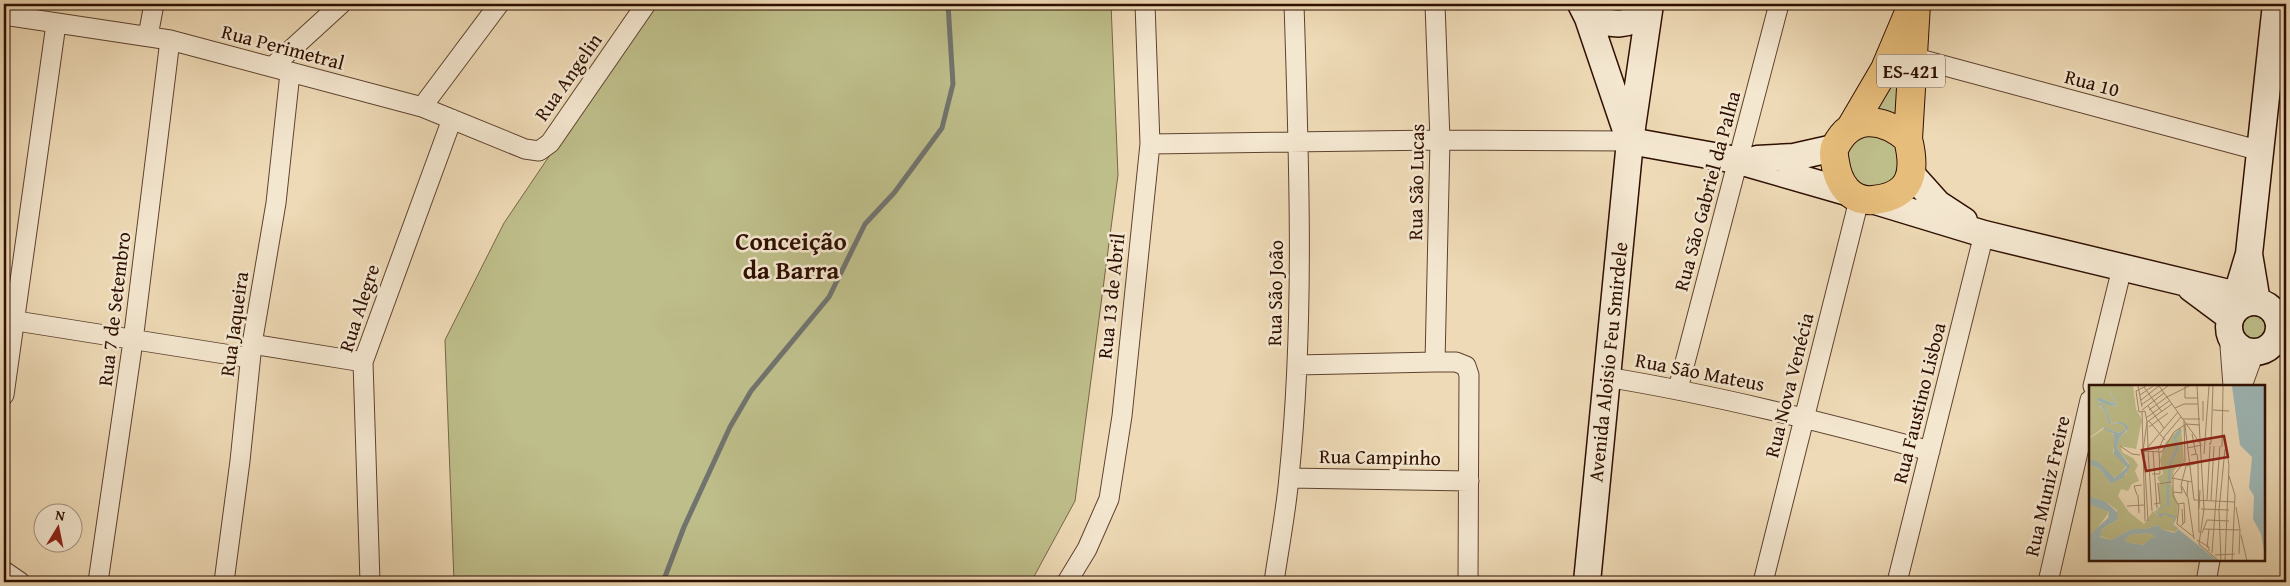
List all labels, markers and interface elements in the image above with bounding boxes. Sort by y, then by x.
street label: Rua Perimetral [218,16,348,77]
street label: Rua Angelin [527,27,609,127]
road number: ES-421 [1877,54,1945,88]
street label: Rua 10 [2062,61,2123,104]
street label: Rua São Gabriel da Palha [1666,87,1747,294]
street label: Rua São Lucas [1400,123,1431,241]
district label: Conceição da Barra [735,223,847,288]
street label: Rua 7 de Setembro [90,230,137,388]
street label: Rua 13 de Abril [1089,231,1132,360]
street label: Rua São João [1259,240,1290,346]
street label: Avenida Aloisio Feu Smirdele [1580,240,1635,484]
street label: Rua Alegre [331,260,386,355]
street label: Rua Jaqueira [212,269,255,378]
street label: Rua Nova Venécia [1757,309,1821,460]
street label: Rua Faustino Lisboa [1884,319,1953,487]
street label: Rua São Mateus [1633,345,1767,398]
inset map [2089,385,2265,561]
street label: Rua Muniz Freire [2016,413,2077,559]
street label: Rua Campinho [1319,441,1441,472]
north arrow [32,504,82,554]
text: N [54,505,67,526]

